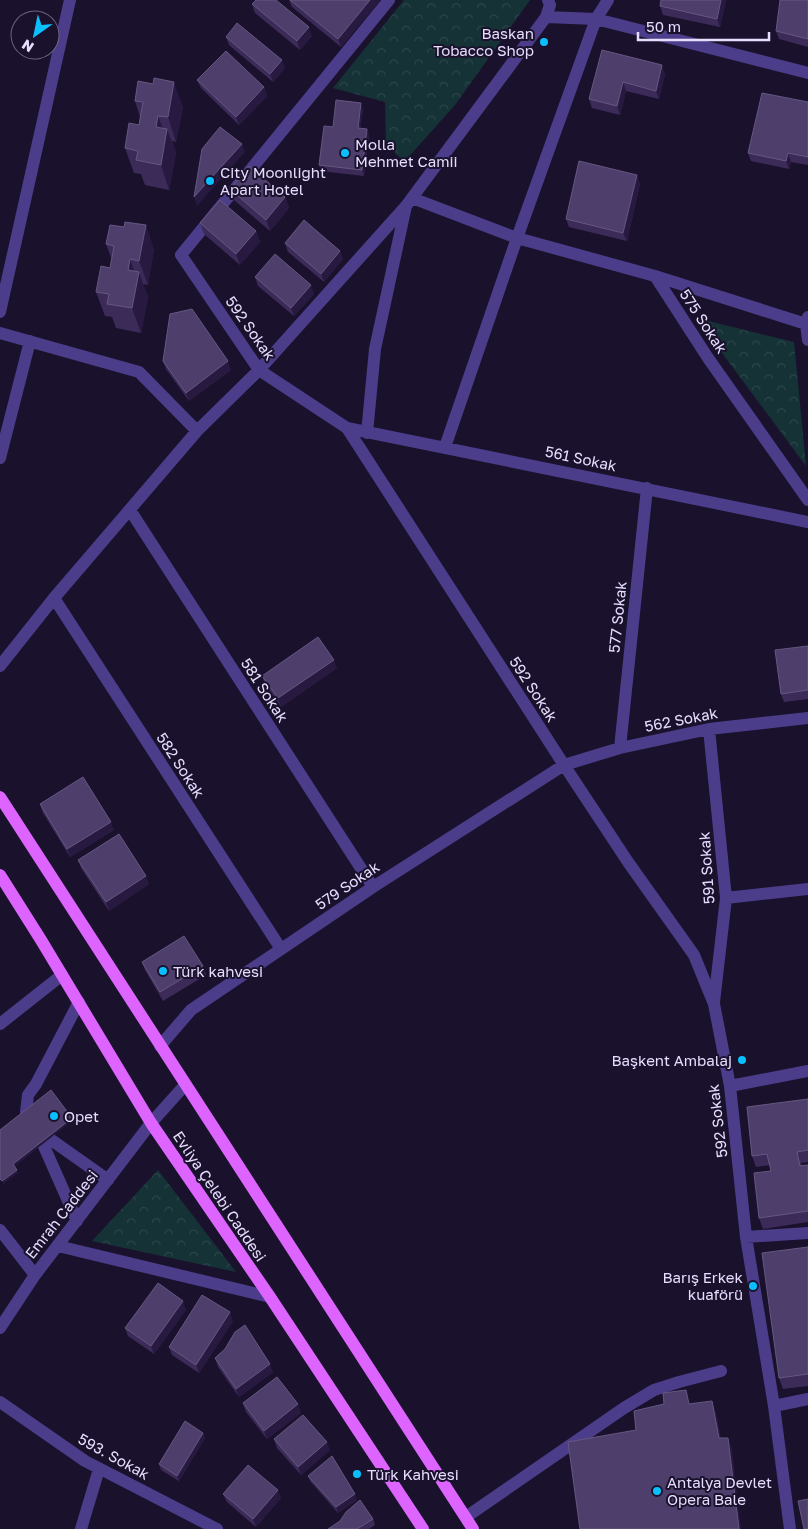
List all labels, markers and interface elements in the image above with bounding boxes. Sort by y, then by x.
north arrow [10,10,60,60]
scale bar [638,10,769,42]
text: 50 m [646,17,681,35]
place label: Baskan Tobacco Shop [433,24,534,59]
text: N [19,36,37,56]
marker: Baskan Tobacco Shop [538,36,550,48]
place label: Molla Mehmet Camii [355,135,458,170]
marker: Molla Mehmet Camii [339,147,351,159]
place label: City Moonlight Apart Hotel [220,163,326,198]
marker: City Moonlight Apart Hotel [204,175,216,187]
street label: 575 Sokak [677,285,732,357]
street label: 592 Sokak [222,292,280,364]
street label: 561 Sokak [544,442,619,474]
street label: 577 Sokak [604,580,630,654]
street label: 592 Sokak [506,653,562,725]
street label: 581 Sokak [238,655,293,726]
street label: 562 Sokak [643,703,720,735]
street label: 582 Sokak [153,729,209,801]
street label: 591 Sokak [694,831,718,905]
street label: 579 Sokak [312,857,383,913]
place label: Türk kahvesi [173,962,263,980]
marker: Türk kahvesi [157,965,169,977]
place label: Başkent Ambalaj [612,1051,732,1069]
marker: Başkent Ambalaj [736,1054,748,1066]
street label: 592 Sokak [703,1083,730,1159]
place label: Opet [64,1107,99,1125]
marker: Opet [48,1110,60,1122]
street label: Evliya Çelebi Caddesi [170,1127,270,1265]
street label: Emrah Caddesi [21,1166,101,1262]
place label: Barış Erkek kuaförü [663,1268,744,1303]
marker: Barış Erkek kuaförü [747,1280,759,1292]
street label: 593. Sokak [75,1429,153,1483]
place label: Türk Kahvesi [367,1465,459,1483]
marker: Türk Kahvesi [351,1468,363,1480]
place label: Antalya Devlet Opera Bale [667,1473,772,1508]
marker: Antalya Devlet Opera Bale [651,1485,663,1497]

